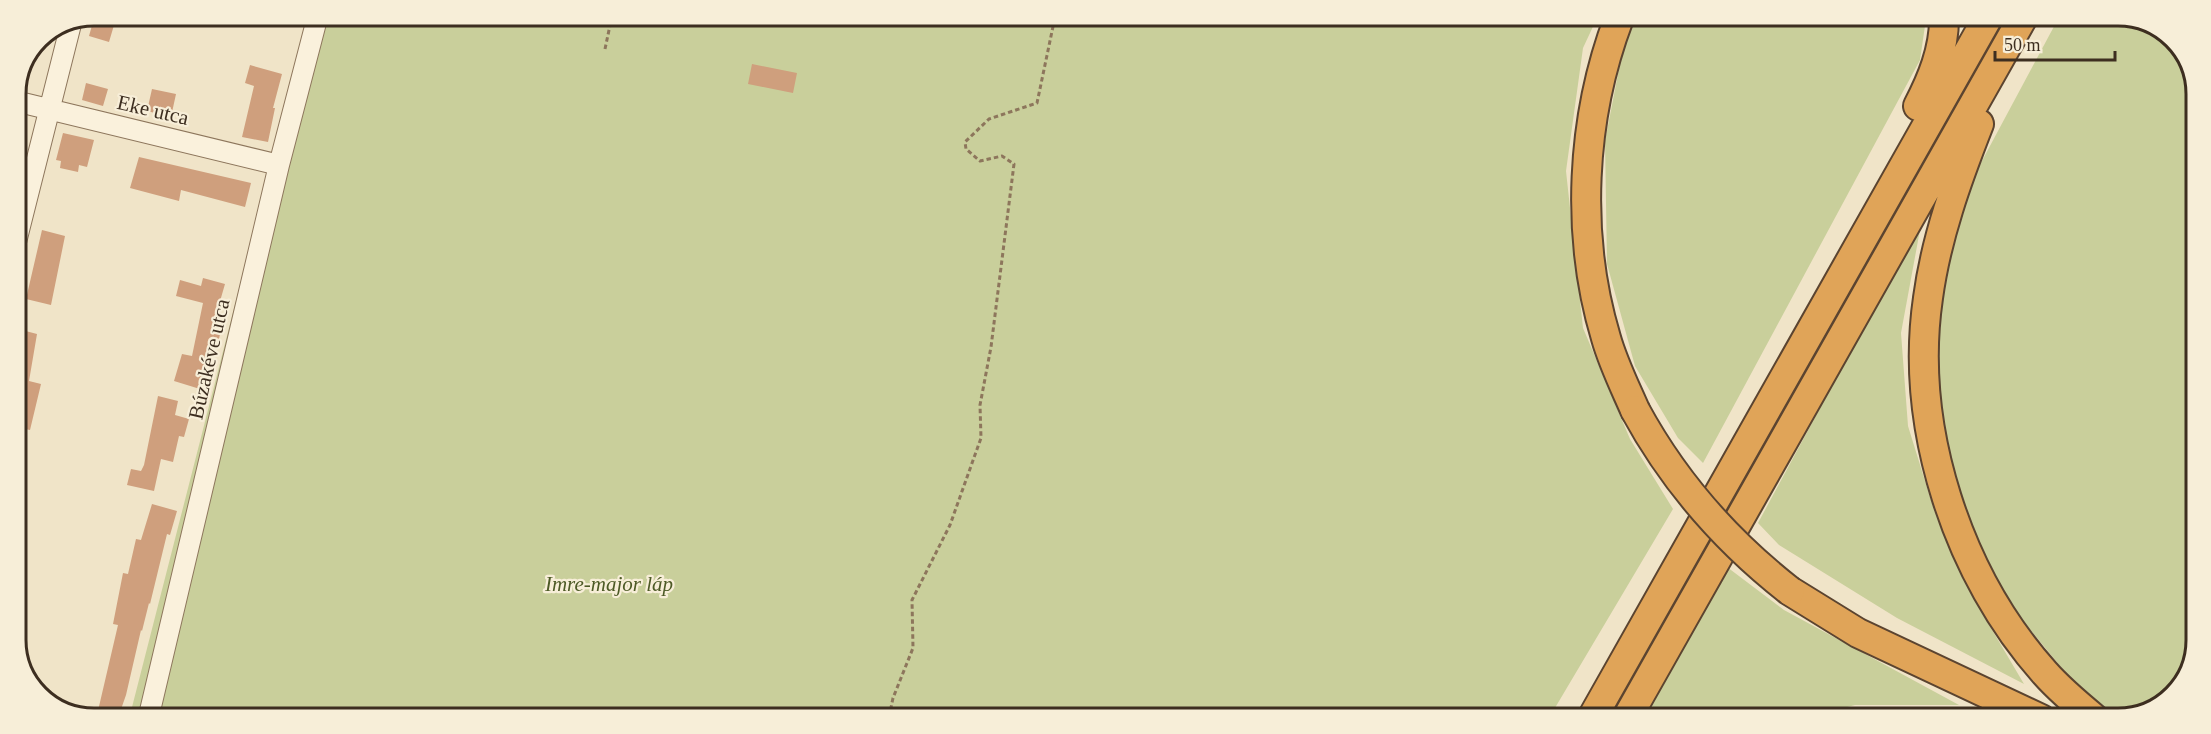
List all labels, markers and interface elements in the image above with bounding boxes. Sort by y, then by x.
scale bar [1995,24,2115,62]
text: 50 m [2004,35,2041,55]
street label: Eke utca [115,90,192,130]
street label: Búzakéve utca [183,296,235,422]
park label: Imre-major láp [544,572,673,596]

